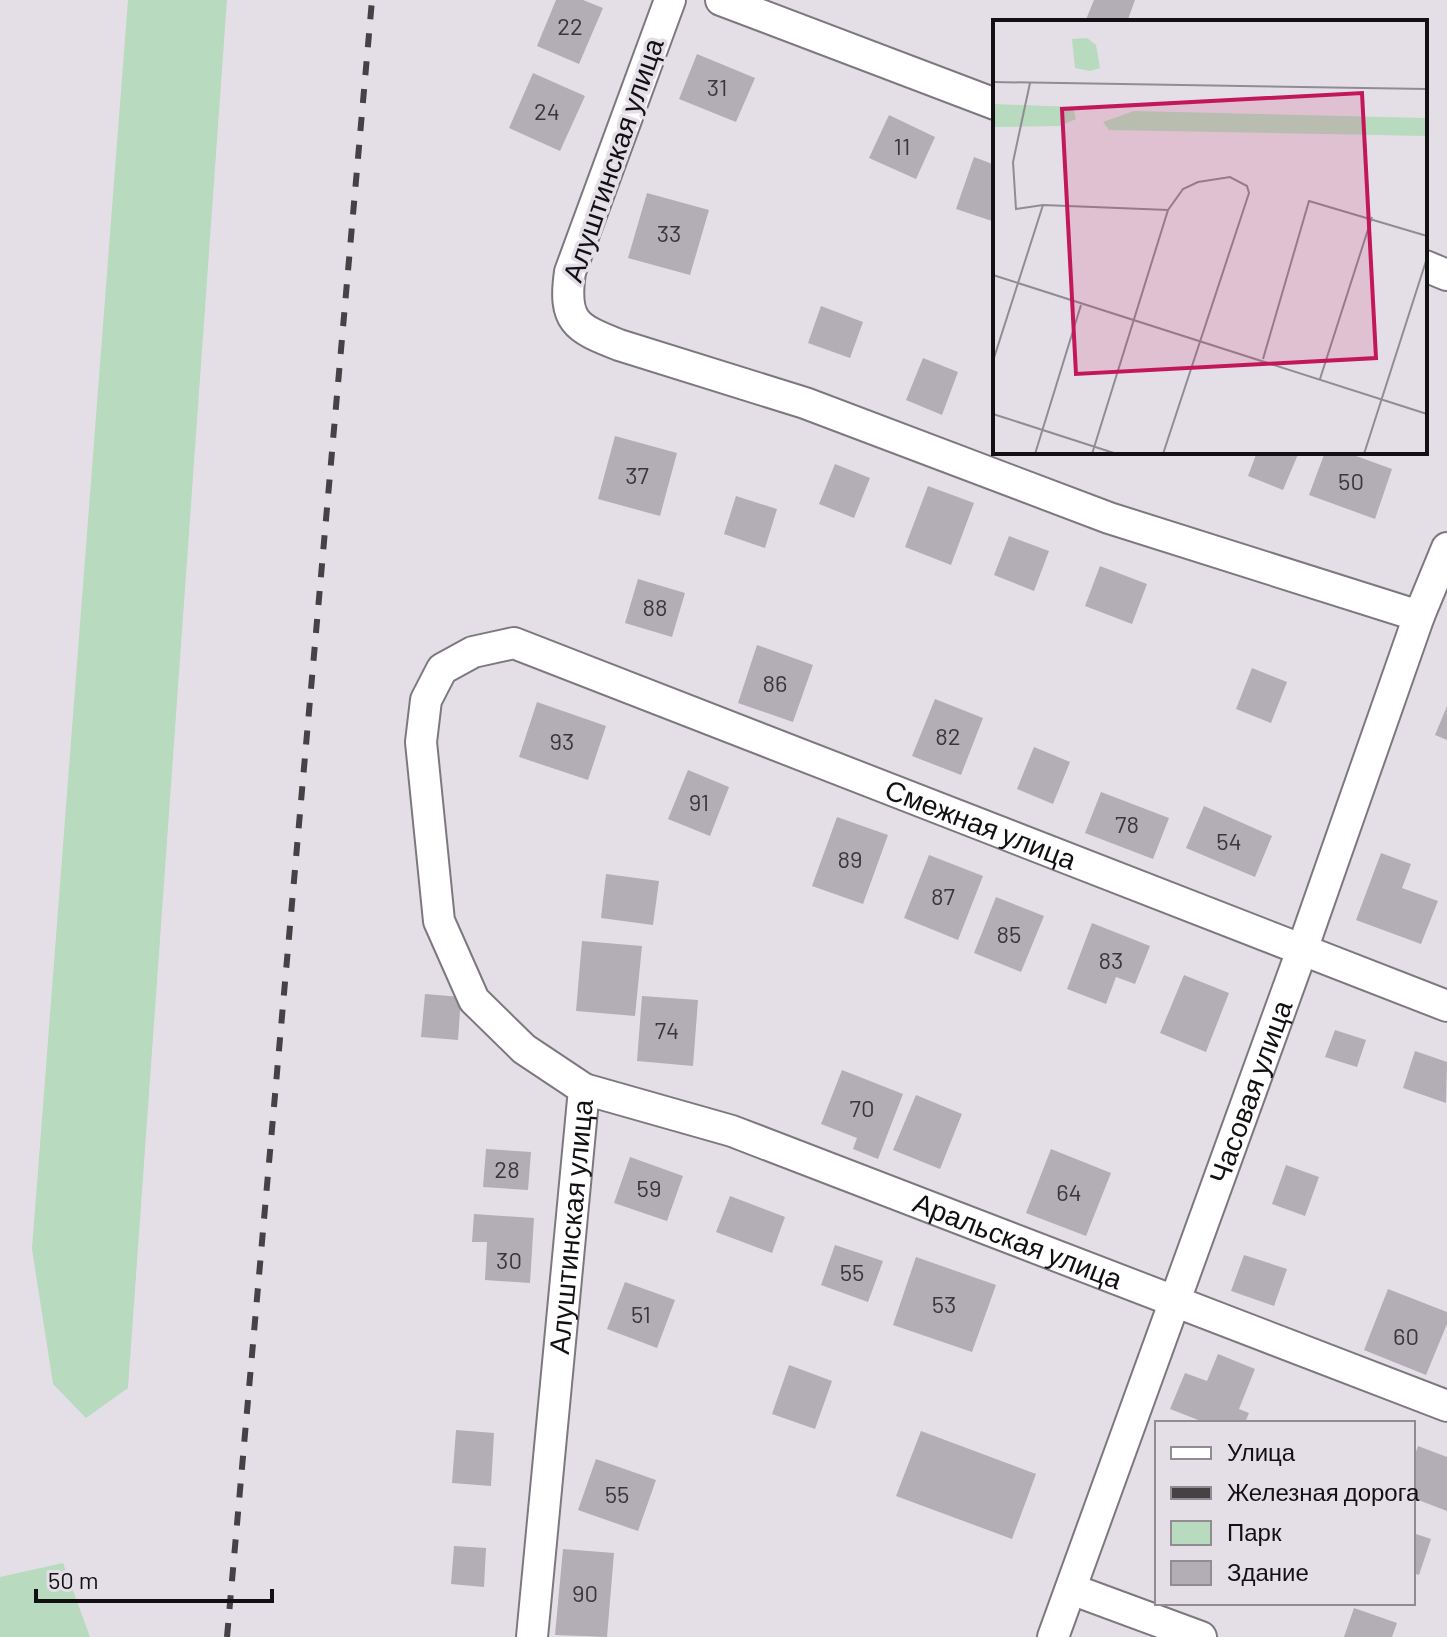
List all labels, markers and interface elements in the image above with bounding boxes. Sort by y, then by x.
house number: 22 [557,11,583,40]
inset map [993,20,1427,454]
street label: Алуштинская улица [554,33,670,286]
house number: 31 [707,72,727,101]
house number: 24 [534,96,560,125]
house number: 11 [894,131,910,160]
house number: 33 [657,218,681,247]
house number: 37 [625,460,649,489]
house number: 50 [1338,466,1364,495]
house number: 88 [642,592,668,621]
house number: 86 [763,668,787,697]
house number: 82 [935,721,961,750]
house number: 93 [550,726,574,755]
street label: Смежная улица [880,771,1082,876]
house number: 91 [689,787,709,816]
house number: 78 [1115,809,1139,838]
house number: 54 [1216,826,1242,855]
house number: 89 [837,844,863,873]
house number: 87 [931,881,955,910]
house number: 85 [997,919,1021,948]
house number: 83 [1099,945,1123,974]
street label: Часовая улица [1201,995,1299,1187]
house number: 74 [655,1015,679,1044]
house number: 70 [850,1093,874,1122]
street label: Алуштинская улица [541,1097,599,1356]
house number: 28 [494,1154,520,1183]
house number: 59 [637,1173,661,1202]
house number: 64 [1056,1177,1082,1206]
street label: Аральская улица [909,1184,1128,1296]
house number: 30 [496,1245,522,1274]
house number: 55 [840,1257,864,1286]
house number: 53 [932,1289,956,1318]
house number: 51 [631,1299,651,1328]
house number: 60 [1393,1321,1419,1350]
legend [1155,1421,1415,1605]
text: Улица [1227,1437,1296,1466]
text: Железная дорога [1227,1477,1420,1506]
house number: 55 [605,1479,629,1508]
text: Парк [1227,1517,1282,1546]
scale bar [36,1553,272,1603]
text: Здание [1227,1557,1309,1586]
text: 50 m [48,1565,99,1594]
house number: 90 [572,1578,598,1607]

